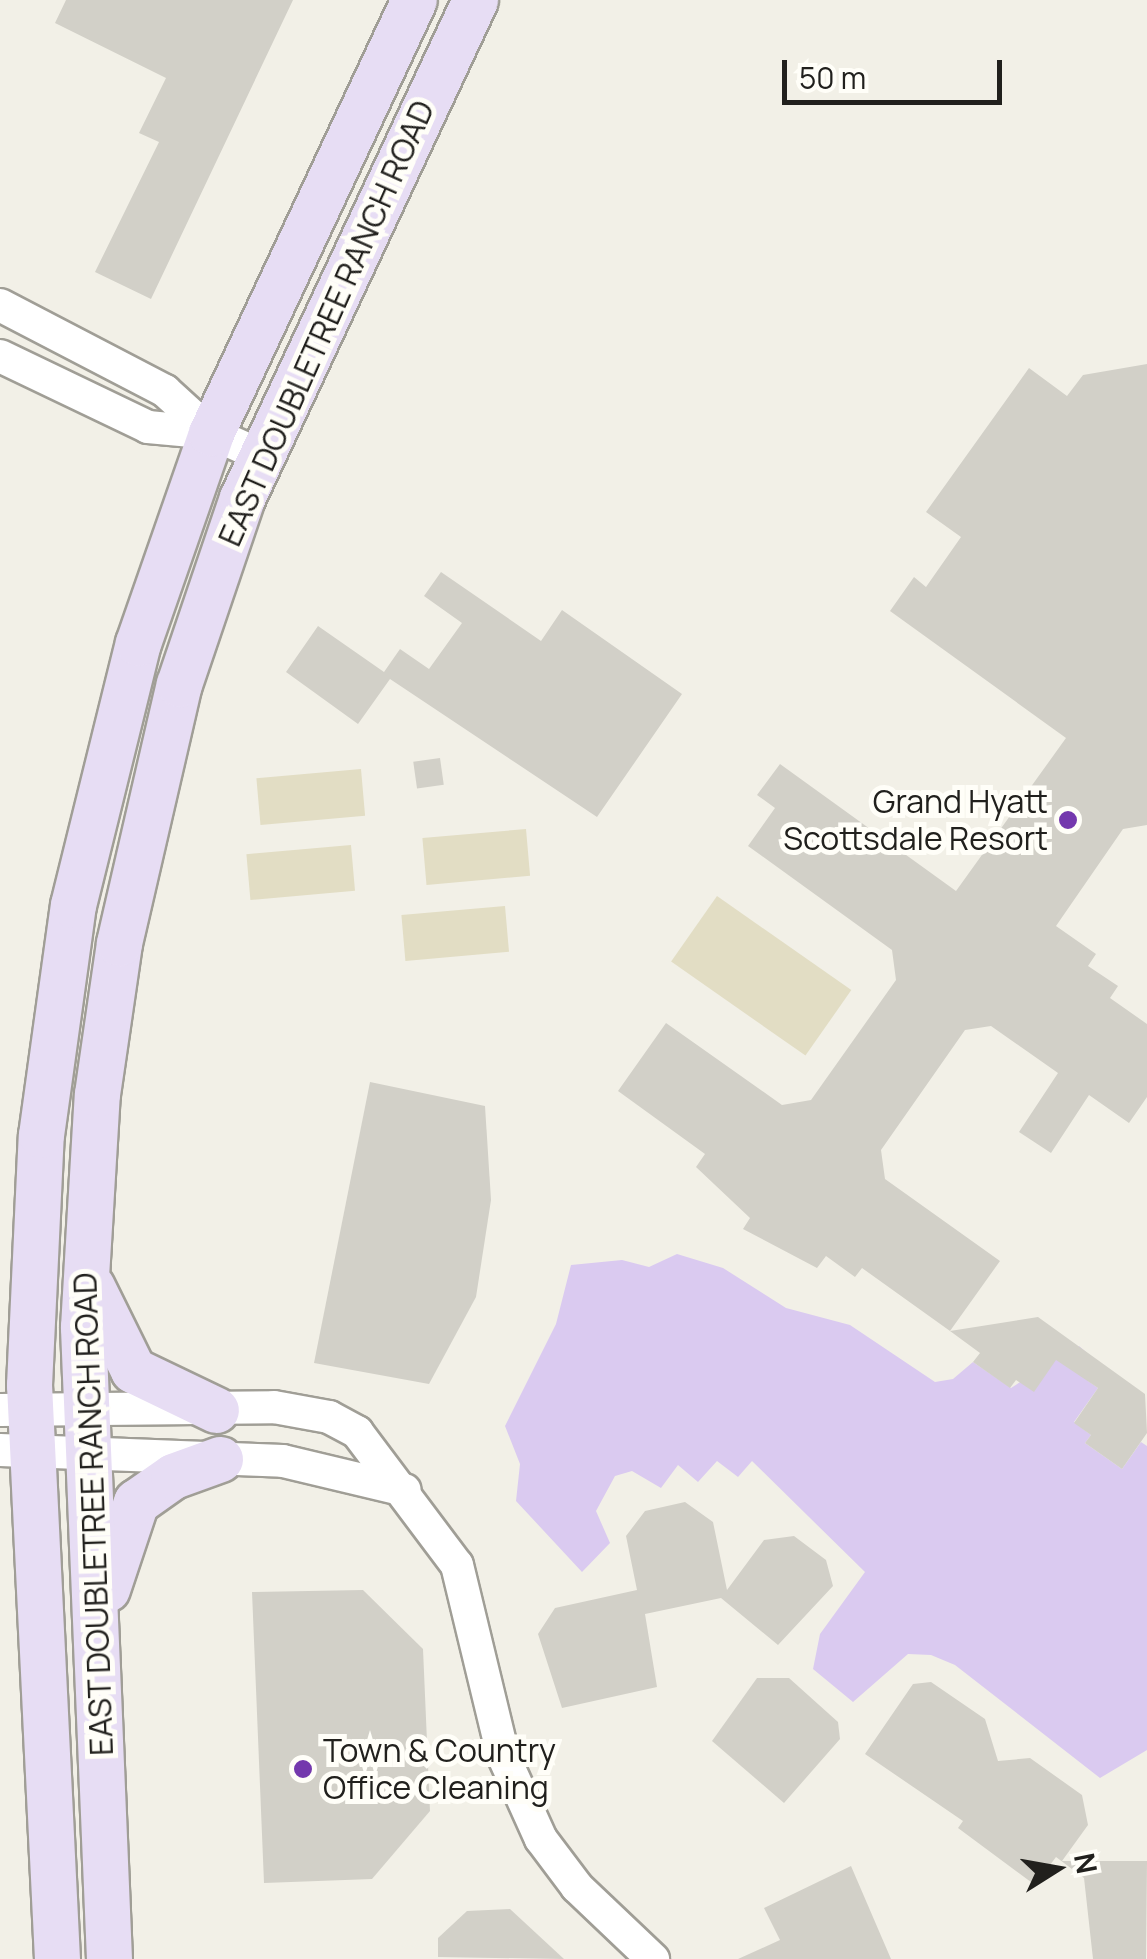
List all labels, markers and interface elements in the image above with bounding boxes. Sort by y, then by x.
scale bar [787,40,1007,102]
text: 50 m [799,57,866,98]
street label: EAST DOUBLETREE RANCH ROAD [210,94,442,552]
place label: Grand Hyatt Scottsdale Resort [783,783,1048,858]
marker: Grand Hyatt Scottsdale Resort [1057,809,1079,831]
street label: EAST DOUBLETREE RANCH ROAD [65,1271,121,1757]
place label: Town & Country Office Cleaning [323,1732,556,1807]
marker: Town & Country Office Cleaning [292,1758,314,1780]
north arrow [1007,1819,1107,1919]
text: N [1066,1850,1107,1877]

